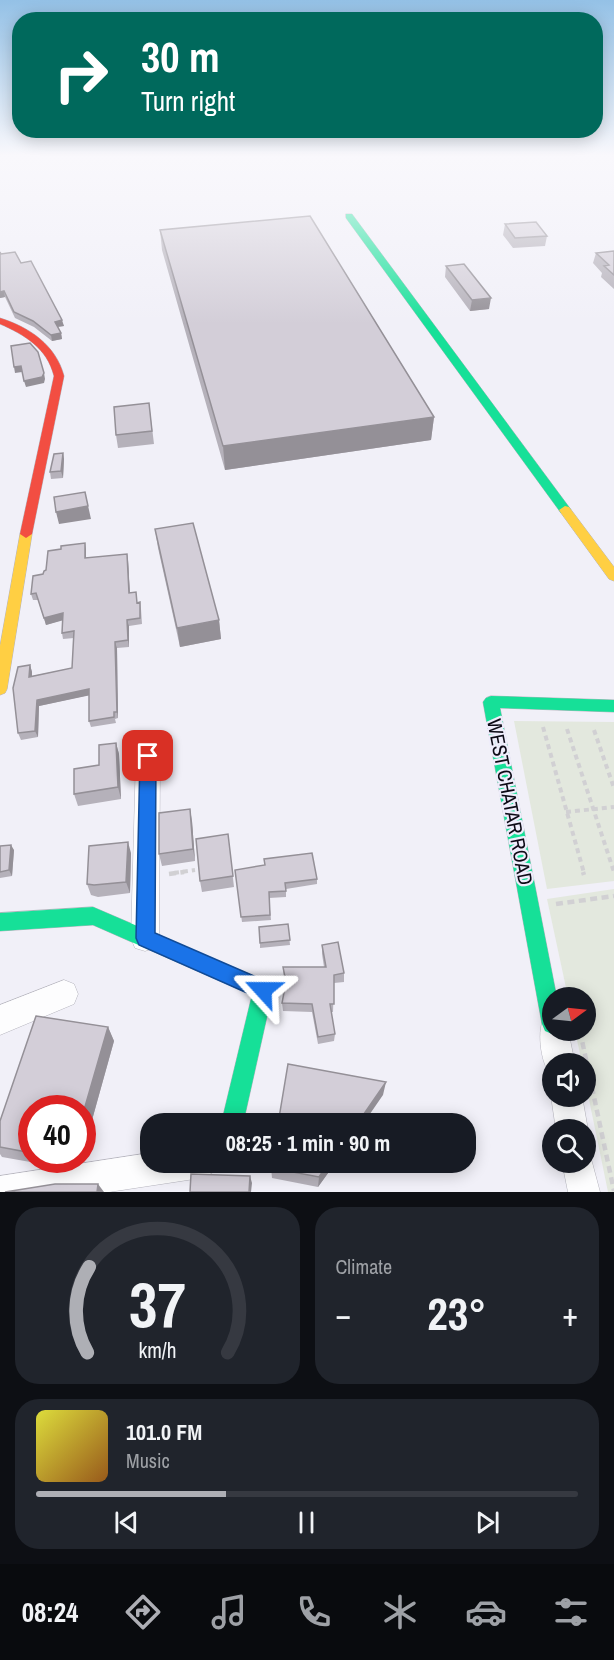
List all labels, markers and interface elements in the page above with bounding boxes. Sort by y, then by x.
text: 30 m [141,29,220,85]
icon: right [42,36,120,114]
text: Turn right [141,83,235,119]
street label: WEST CHATAR ROAD [481,717,540,887]
pin [122,730,173,781]
icon: arrive [131,739,164,772]
position arrow [231,958,295,1022]
north arrow [542,987,596,1041]
map controls [542,987,596,1173]
button: sound [542,1053,596,1107]
speed limit sign: 40 [18,1095,96,1173]
button: search [542,1119,596,1173]
text: 08:25 · 1 min · 90 m [226,1128,390,1158]
text: Climate [336,1253,392,1280]
text: 37 [129,1262,186,1346]
text: 23° [427,1283,486,1344]
text: − [336,1292,351,1336]
text: + [562,1292,578,1336]
text: km/h [138,1336,176,1365]
text: 101.0 FM [126,1417,202,1447]
text: Music [126,1447,170,1474]
icon: previous [110,1506,143,1539]
icon: pause [290,1506,323,1539]
icon: next [471,1506,504,1539]
icon: directions [122,1591,164,1633]
icon: music [208,1591,250,1633]
icon: phone [293,1591,335,1633]
icon: climate [379,1591,421,1633]
icon: car [465,1591,507,1633]
icon: filters [550,1591,592,1633]
text: 08:24 [22,1594,78,1630]

